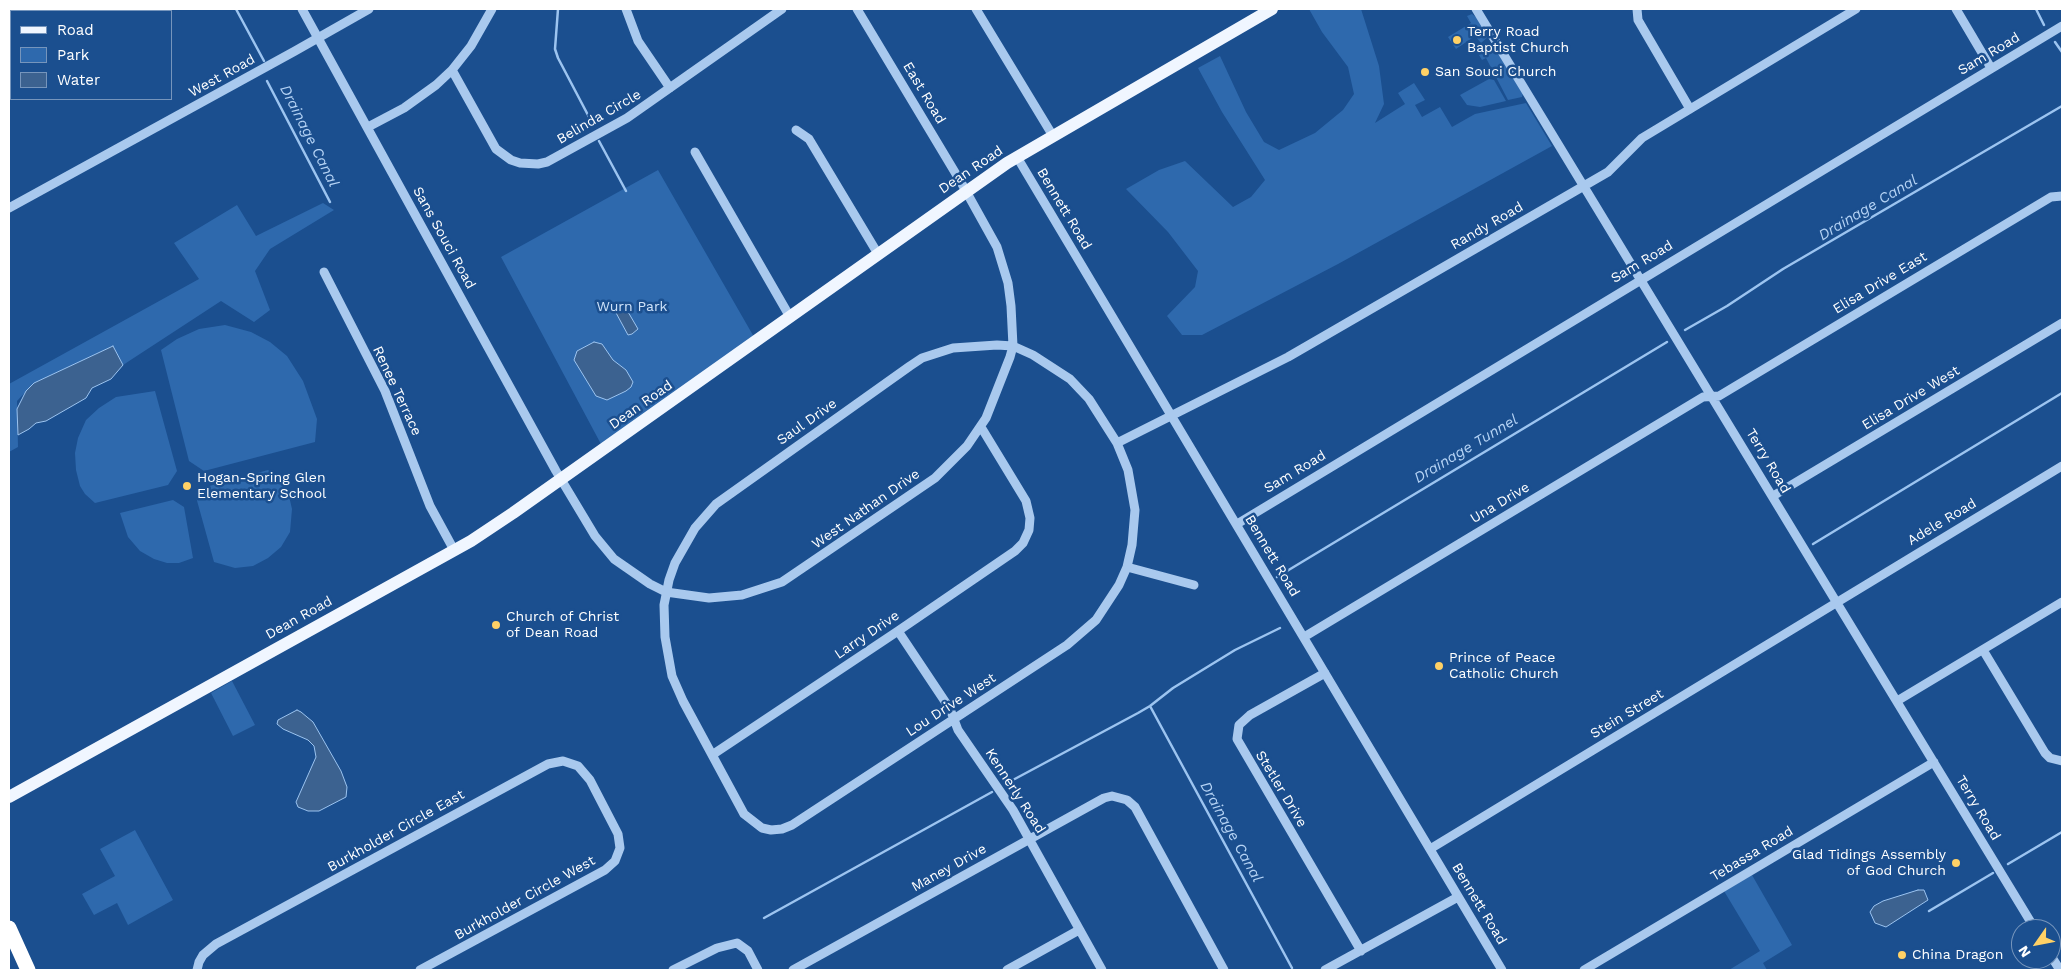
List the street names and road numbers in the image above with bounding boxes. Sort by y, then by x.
street label: Sam Road [1955,29,2023,79]
street label: West Road [186,51,258,101]
street label: East Road [899,59,949,127]
street label: Belinda Circle [554,86,644,148]
street label: Dean Road [936,142,1006,198]
street label: Bennett Road [1033,165,1095,253]
street label: Sans Souci Road [409,184,479,292]
street label: Randy Road [1448,199,1526,253]
street label: Sam Road [1608,237,1676,287]
street label: Elisa Drive East [1830,248,1930,318]
street label: Renee Terrace [369,344,425,438]
street label: Elisa Drive West [1859,362,1963,434]
street label: Dean Road [606,377,676,433]
street label: Saul Drive [774,395,840,449]
street label: Terry Road [1742,426,1794,496]
street label: Sam Road [1261,447,1329,497]
street label: West Nathan Drive [809,466,923,552]
street label: Una Drive [1467,479,1533,527]
street label: Adele Road [1905,495,1979,549]
street label: Bennett Road [1241,512,1303,600]
street label: Dean Road [263,593,335,643]
street label: Larry Drive [831,607,903,663]
street label: Lou Drive West [903,670,999,740]
street label: Stein Street [1587,686,1667,742]
street label: Kennerly Road [981,745,1049,837]
street label: Stetler Drive [1252,748,1310,830]
street label: Terry Road [1952,773,2004,843]
street label: Burkholder Circle East [325,786,467,876]
street label: Tebassa Road [1708,823,1796,885]
street label: Maney Drive [909,841,989,895]
street label: Burkholder Circle West [452,852,598,944]
street label: Bennett Road [1448,860,1510,948]

